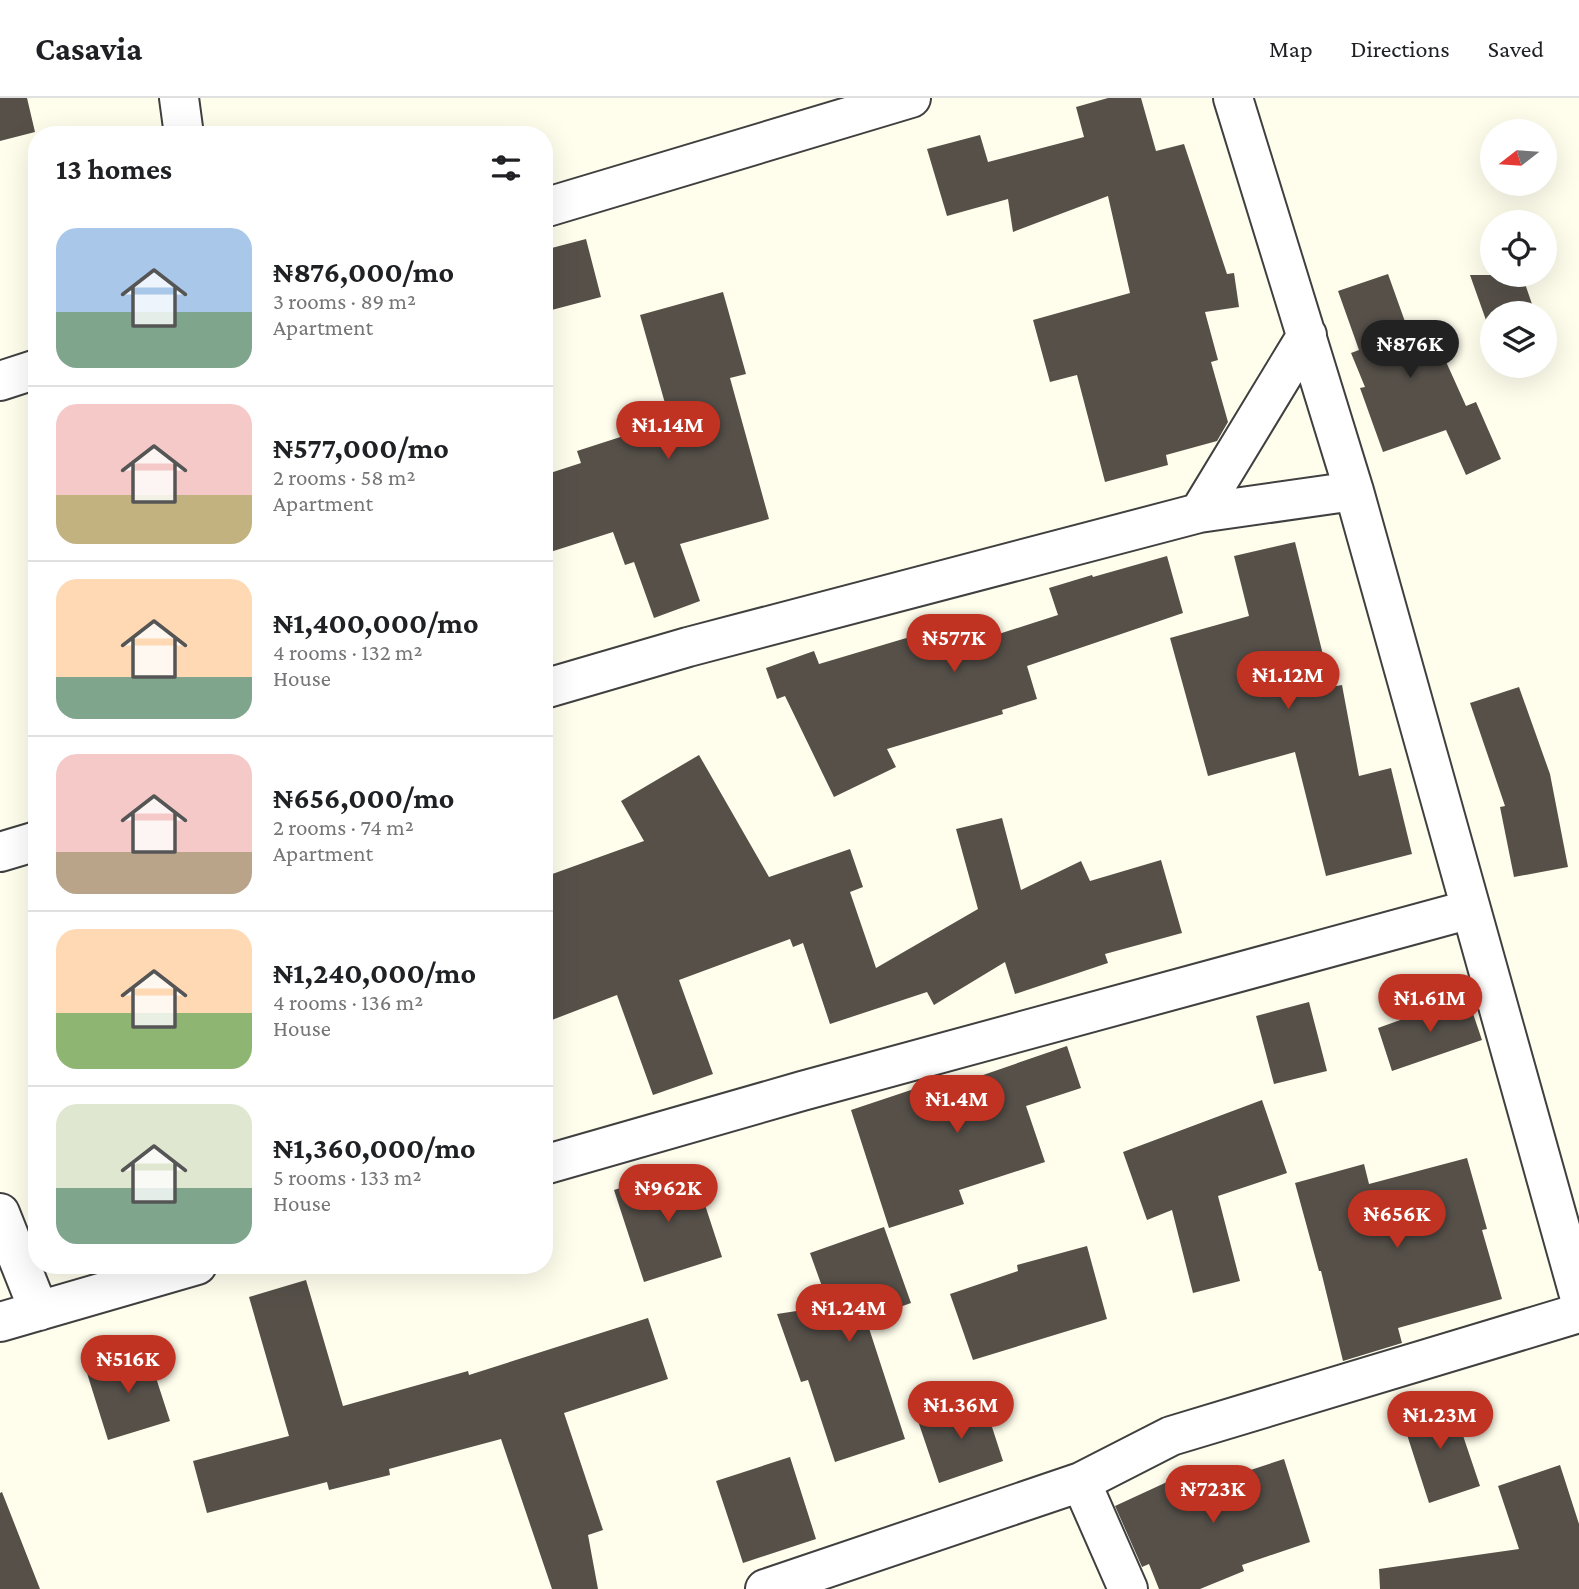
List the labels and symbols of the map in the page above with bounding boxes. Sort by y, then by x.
north arrow [1480,119,1558,196]
pin: ₦876K [1361,320,1459,380]
pin: ₦1.14M [611,402,725,461]
pin: ₦577K [905,614,1003,674]
pin: ₦1.12M [1231,652,1345,711]
pin: ₦1.61M [1373,974,1487,1034]
pin: ₦1.4M [908,1076,1006,1135]
pin: ₦962K [619,1164,717,1224]
pin: ₦656K [1348,1190,1446,1250]
pin: ₦1.24M [792,1284,906,1344]
pin: ₦516K [79,1336,177,1395]
pin: ₦1.36M [904,1382,1018,1441]
pin: ₦1.23M [1383,1392,1497,1451]
pin: ₦723K [1164,1466,1262,1525]

